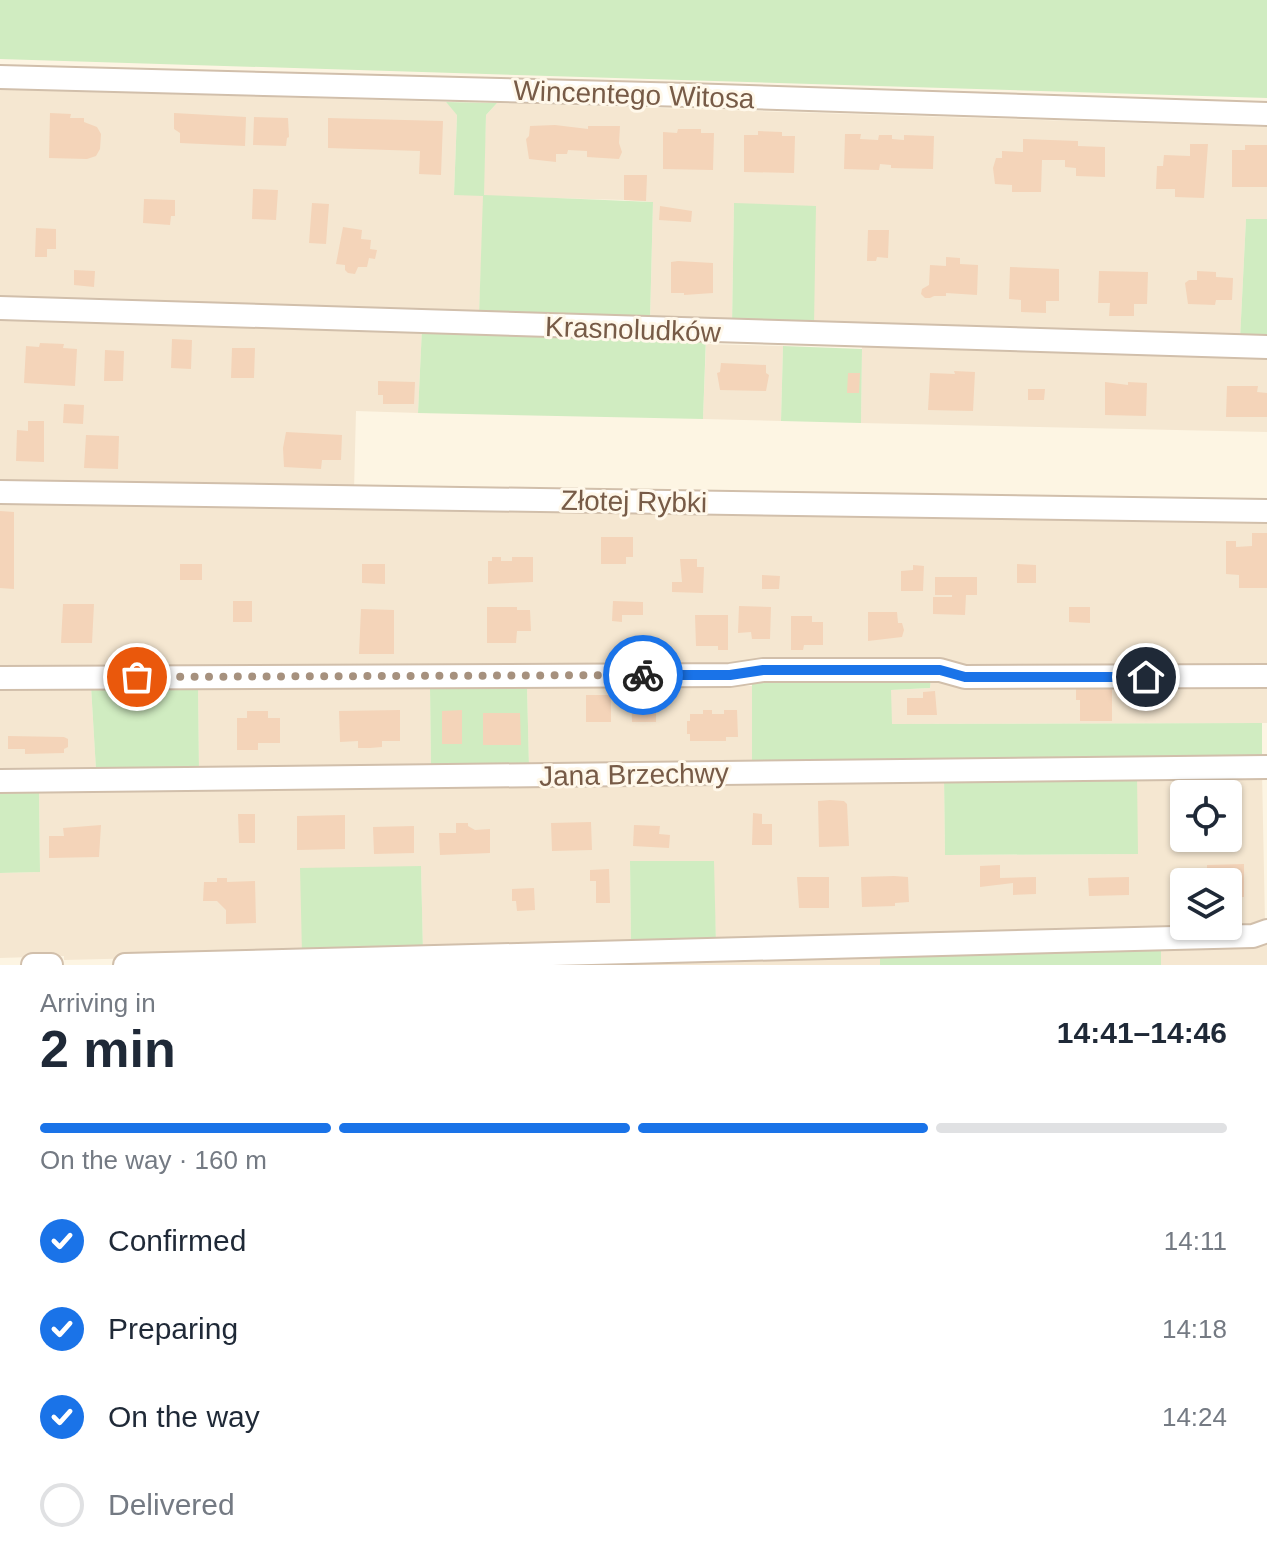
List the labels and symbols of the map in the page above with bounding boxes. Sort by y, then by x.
street label: Wincentego Witosa [513,75,755,114]
street label: Krasnoludków [545,311,722,348]
street label: Złotej Rybki [561,485,707,518]
courier [603,635,683,715]
pin [103,643,171,711]
pin [1112,643,1180,711]
street label: Jana Brzechwy [539,757,729,792]

